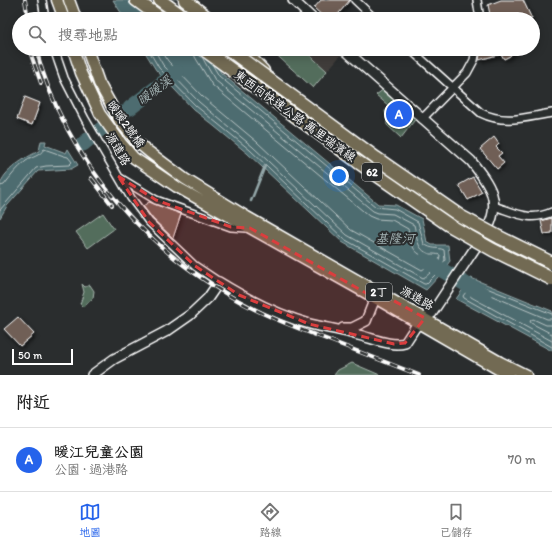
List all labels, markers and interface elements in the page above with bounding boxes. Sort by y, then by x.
search box [12,12,540,56]
icon: search [26,23,48,45]
text: 搜尋地點 [58,26,118,44]
street label: 東西向快速公路 萬里瑞濱線 [232,67,358,165]
water label: 暖暖溪 [134,72,175,108]
street label: 暖暖2號橋 [104,98,148,150]
pin: A [386,99,412,129]
street label: 源遠路 [103,130,133,168]
road number: 62 [362,163,382,181]
your location [329,166,349,186]
water label: 基隆河 [375,231,416,246]
road number: 2丁 [366,283,392,301]
street label: 源遠路 [398,283,436,313]
scale bar [12,347,73,366]
text: 50 m [18,349,42,362]
text: 附近 [16,392,50,412]
text: 暖江兒童公園 [54,443,144,461]
text: A [25,452,33,467]
text: 70 m [508,452,536,467]
text: 公園 · 過港路 [54,462,128,477]
tab: 地圖 [79,501,101,539]
tab: 路線 [259,501,281,539]
tab: 已儲存 [440,501,473,539]

